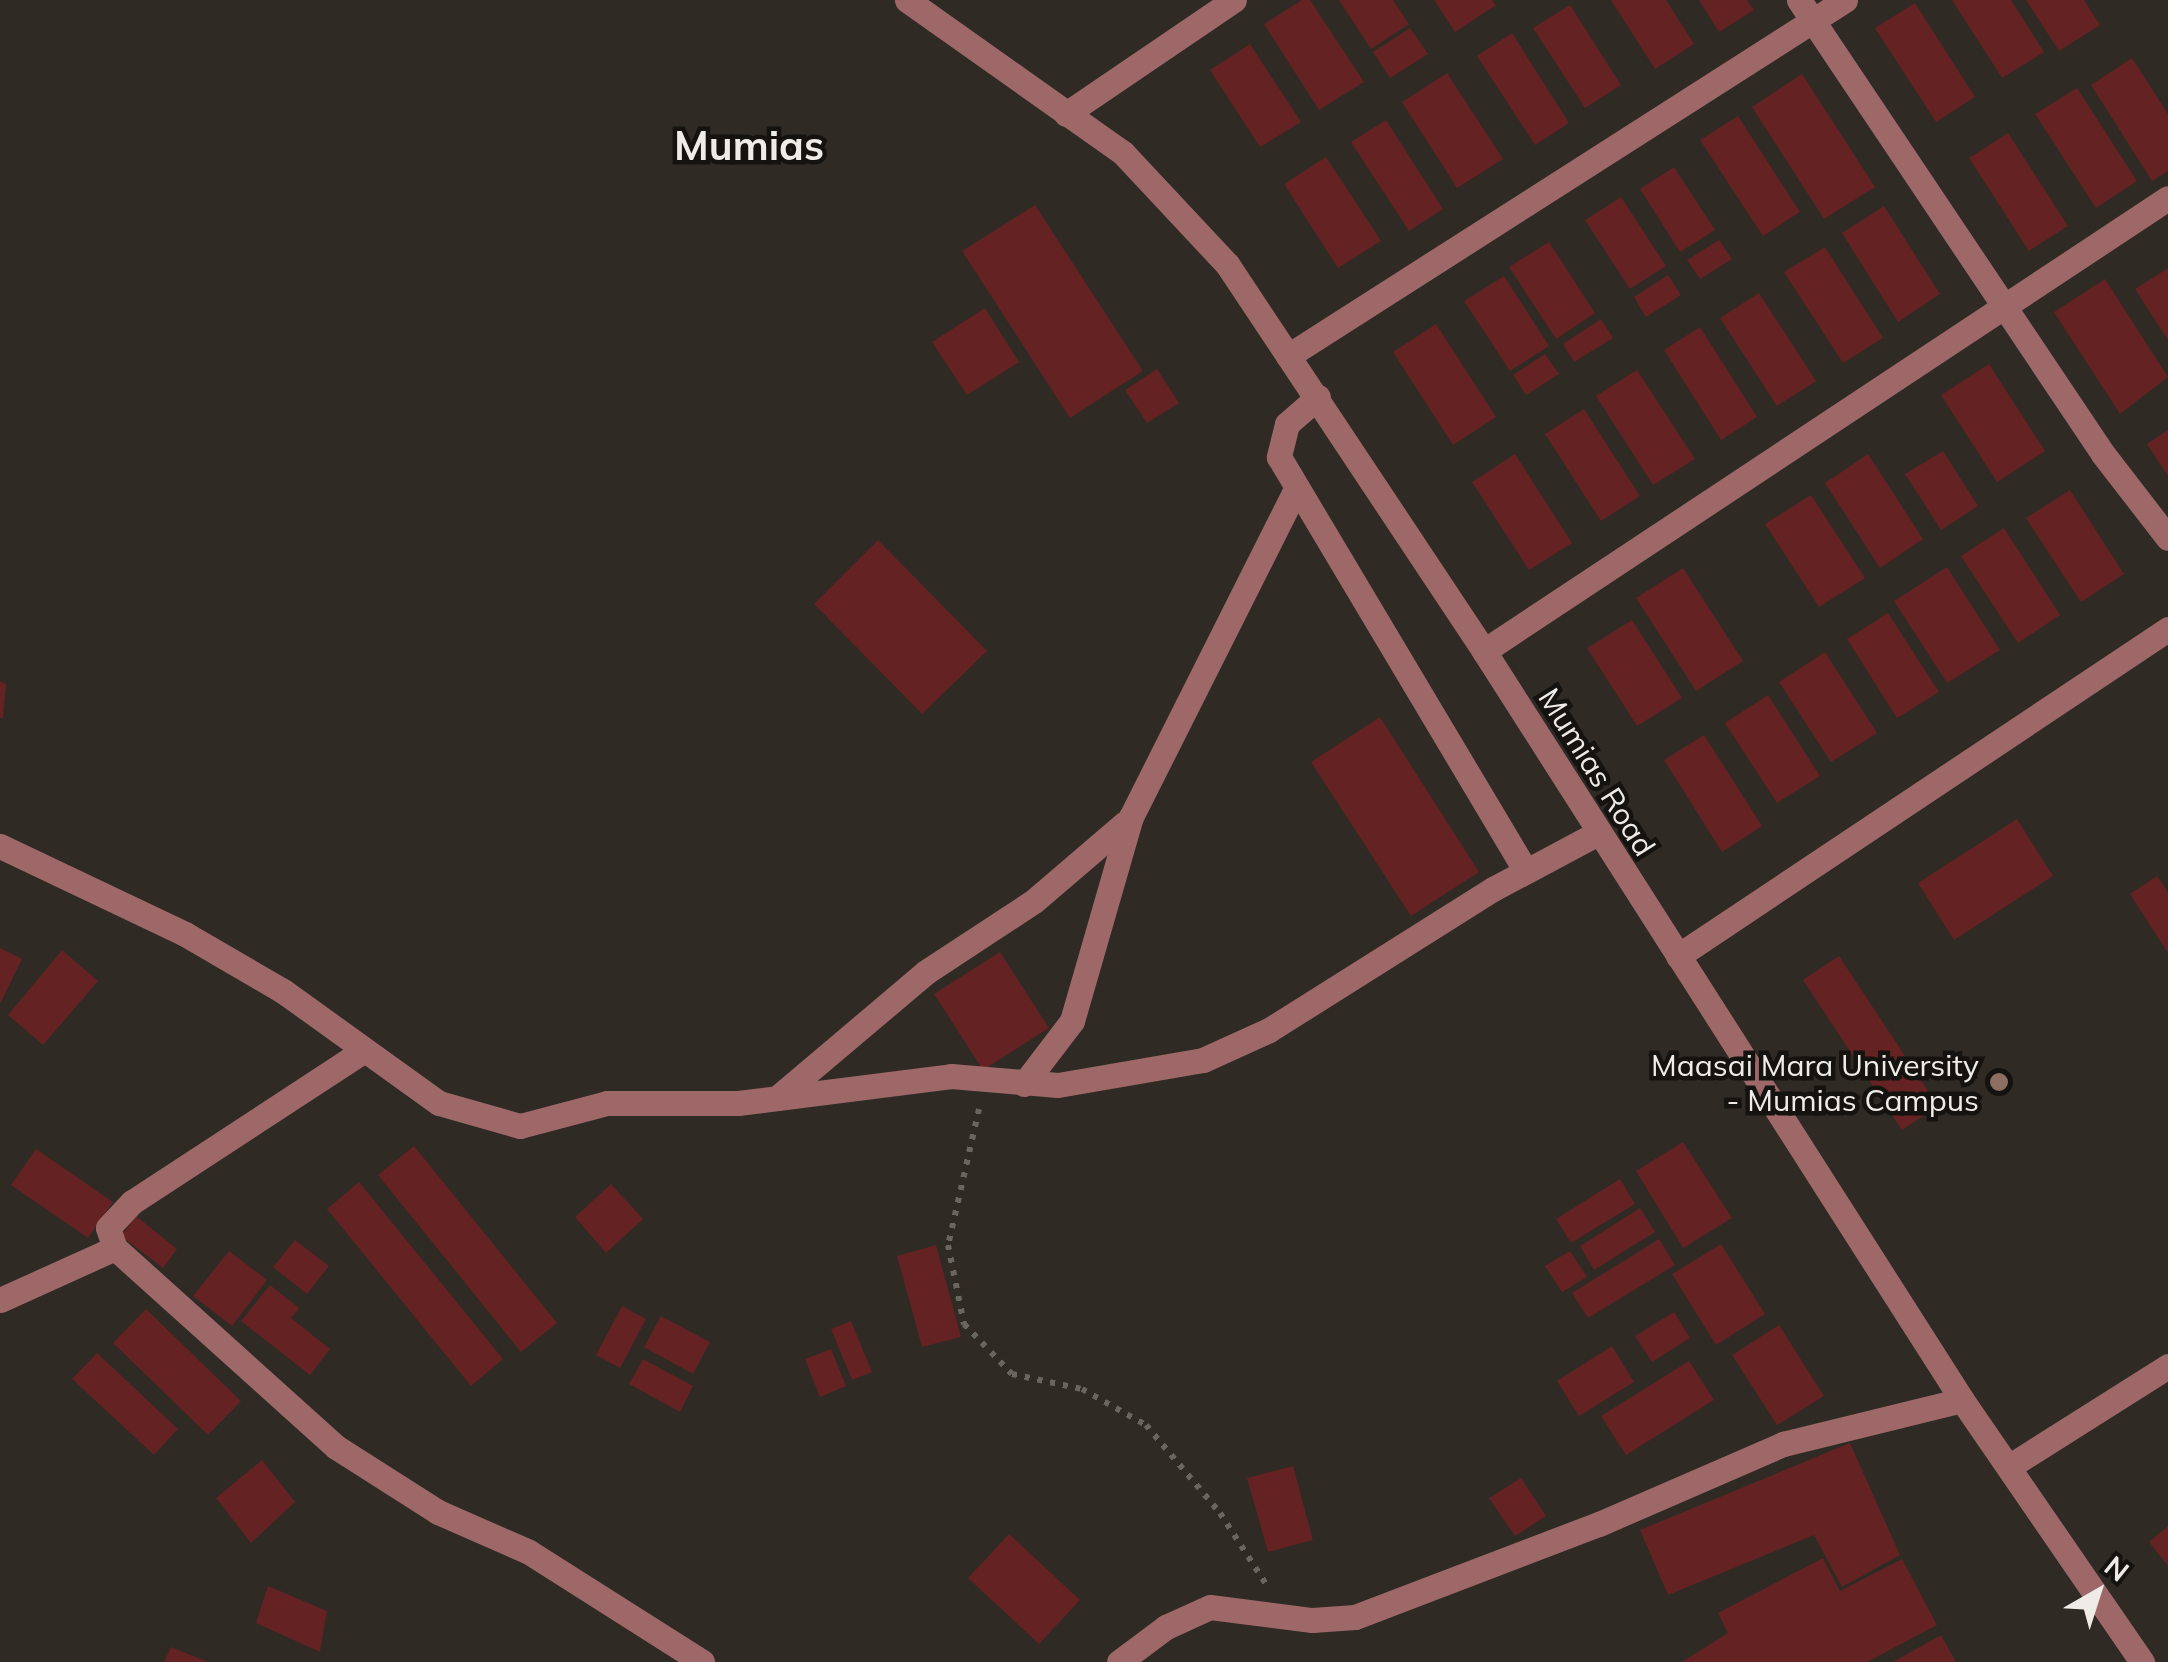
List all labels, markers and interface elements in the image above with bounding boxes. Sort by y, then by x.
district label: Mumias [674,121,824,169]
street label: Mumias Road [1531,682,1663,862]
place label: Maasai Mara University - Mumias Campus [1651,1047,1979,1118]
marker: Maasai Mara University - Mumias Campus [1988,1071,2010,1093]
north arrow [2048,1542,2148,1642]
text: N [2098,1548,2136,1589]

